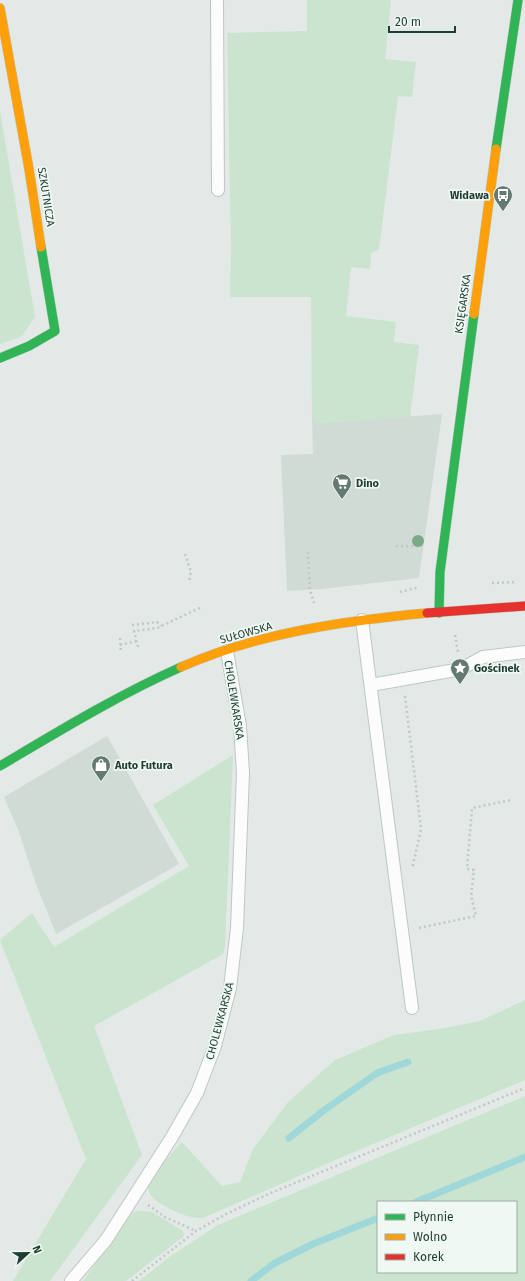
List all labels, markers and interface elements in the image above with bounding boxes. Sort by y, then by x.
scale bar [389,8,455,34]
text: 20 m [395,15,421,29]
street label: SZKUTNICZA [35,166,57,228]
bus stop icon: Widawa [492,184,514,212]
place label: Widawa [450,189,489,202]
street label: KSIĘGARSKA [452,273,474,335]
supermarket icon: Dino [331,472,353,500]
place label: Dino [356,477,380,490]
street label: SUŁOWSKA [218,619,274,647]
place icon: Gościnek [449,657,471,685]
street label: CHOLEWKARSKA [221,660,247,741]
place label: Gościnek [474,662,521,675]
shop icon: Auto Futura [90,754,112,782]
place label: Auto Futura [114,759,173,772]
street label: CHOLEWKARSKA [203,980,237,1061]
legend [377,1201,517,1273]
text: Płynnie [413,1210,454,1224]
text: Wolno [413,1230,447,1244]
north arrow [8,1233,48,1273]
text: N [29,1244,44,1255]
text: Korek [413,1250,445,1264]

